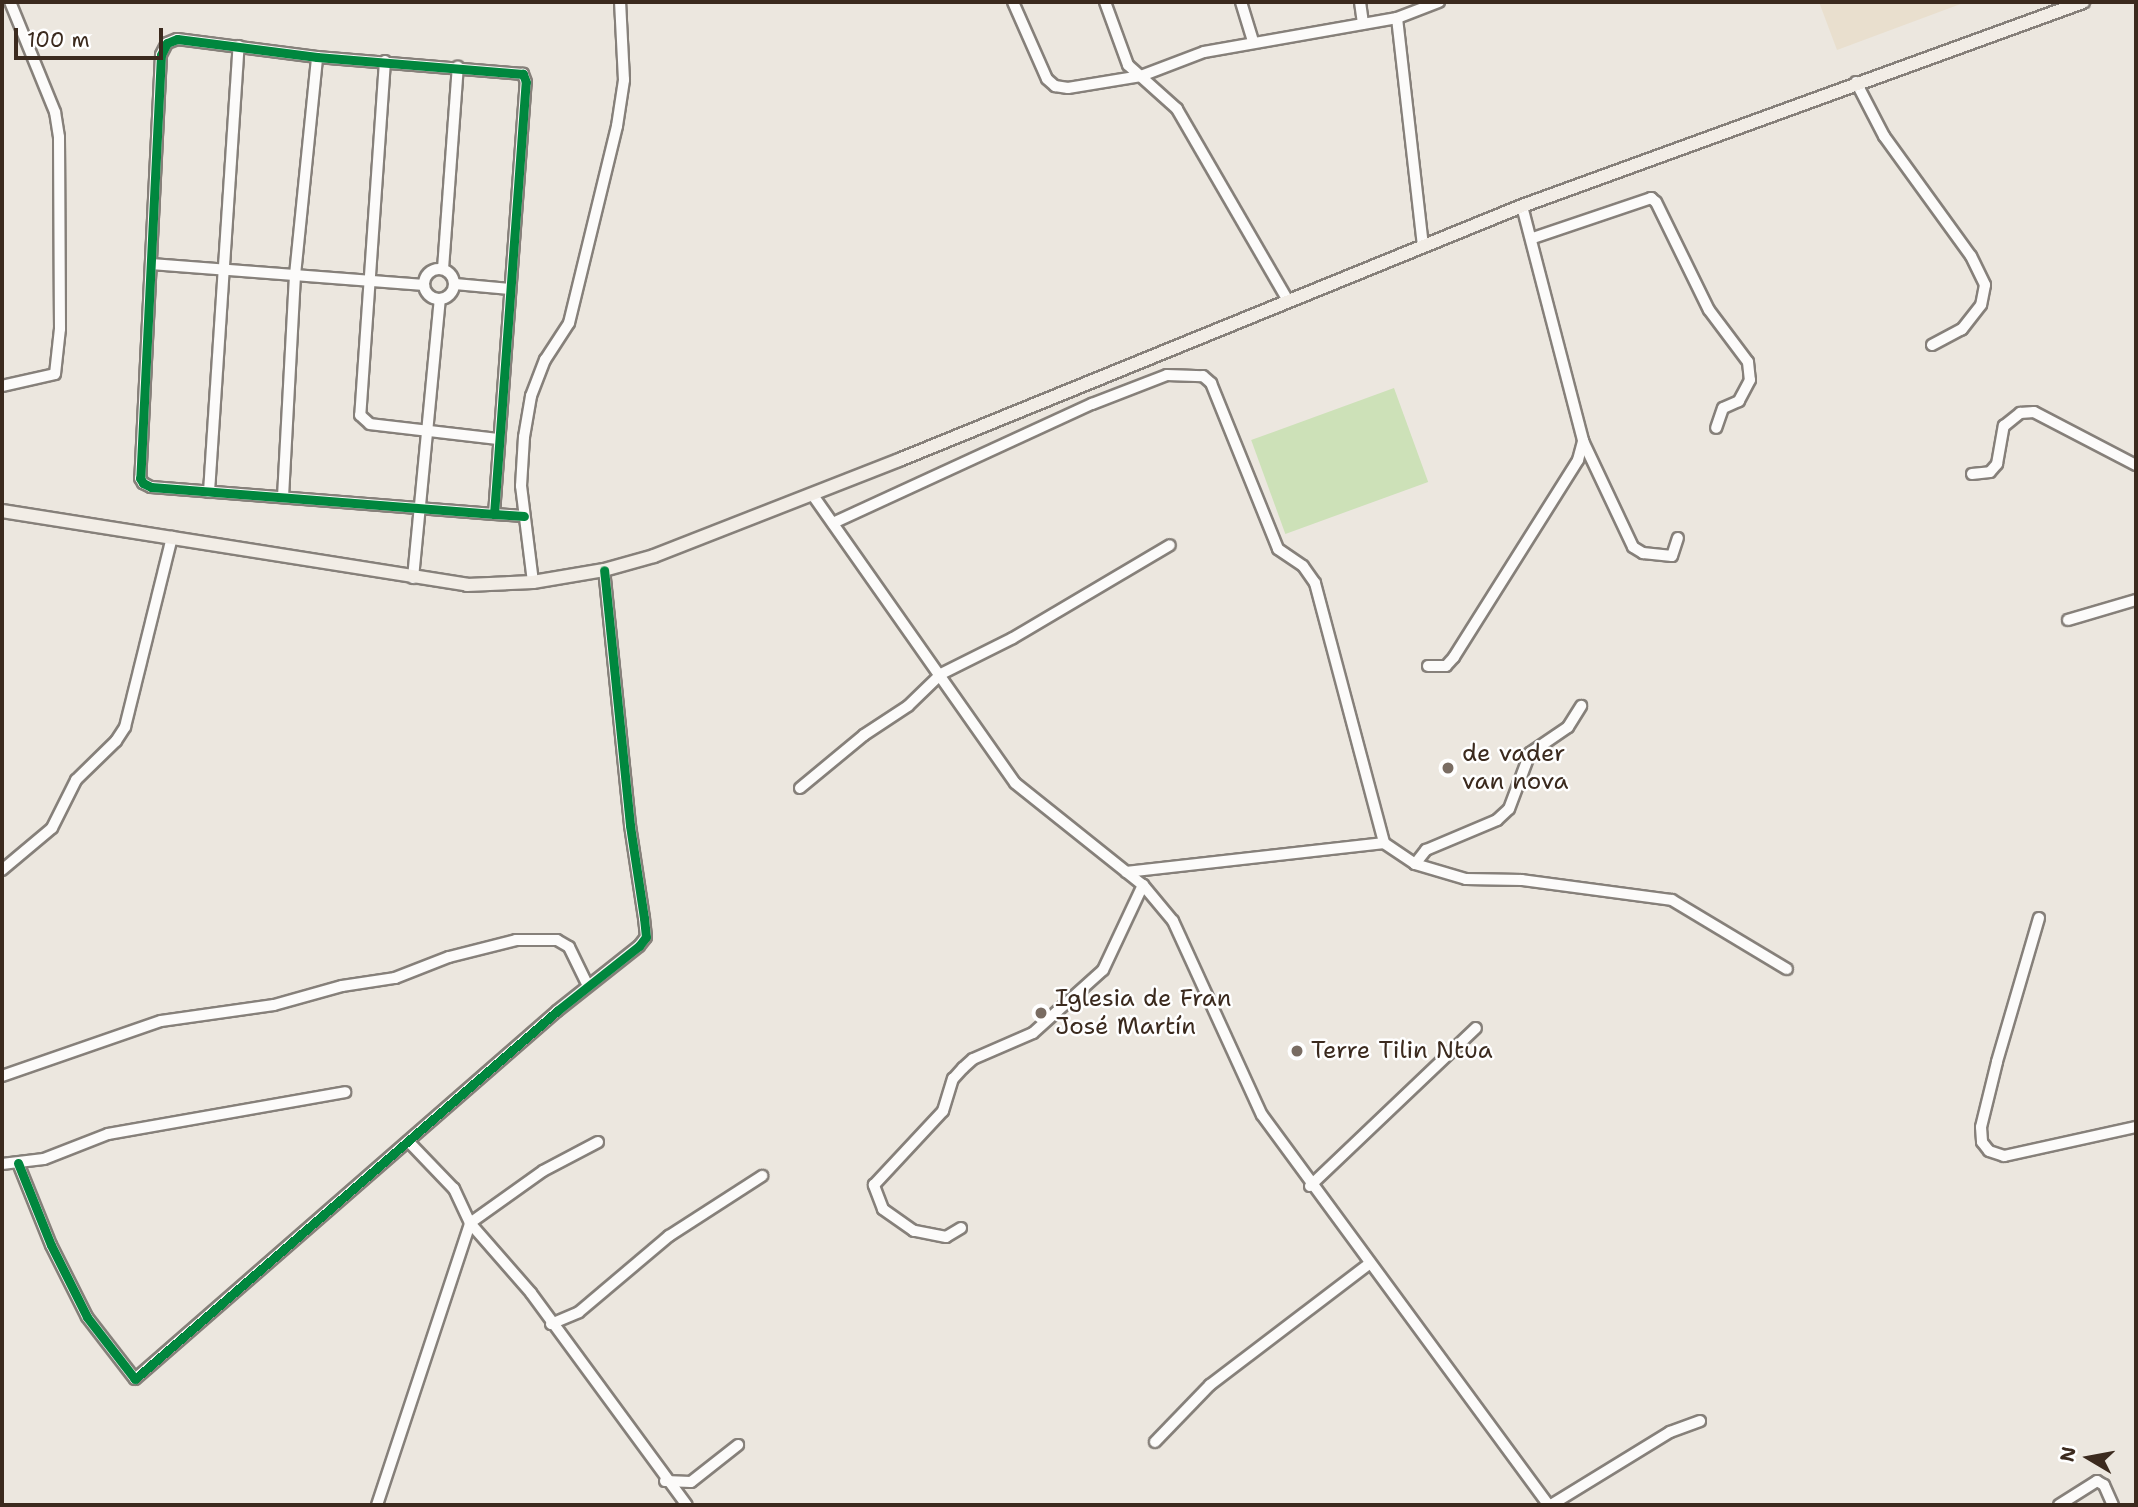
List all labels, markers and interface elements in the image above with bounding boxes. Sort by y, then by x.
scale bar [18,14,166,58]
text: 100 m [27,26,90,54]
place label: de vader van nova [1462,740,1568,796]
marker: de vader van nova [1440,760,1456,776]
place label: Iglesia de Fran José Martín [1055,985,1231,1041]
marker: Iglesia de Fran José Martín [1033,1005,1049,1021]
place label: Terre Tilin Ntua [1311,1037,1493,1065]
marker: Terre Tilin Ntua [1289,1043,1305,1059]
north arrow [2054,1423,2124,1493]
text: N [2054,1445,2081,1464]

